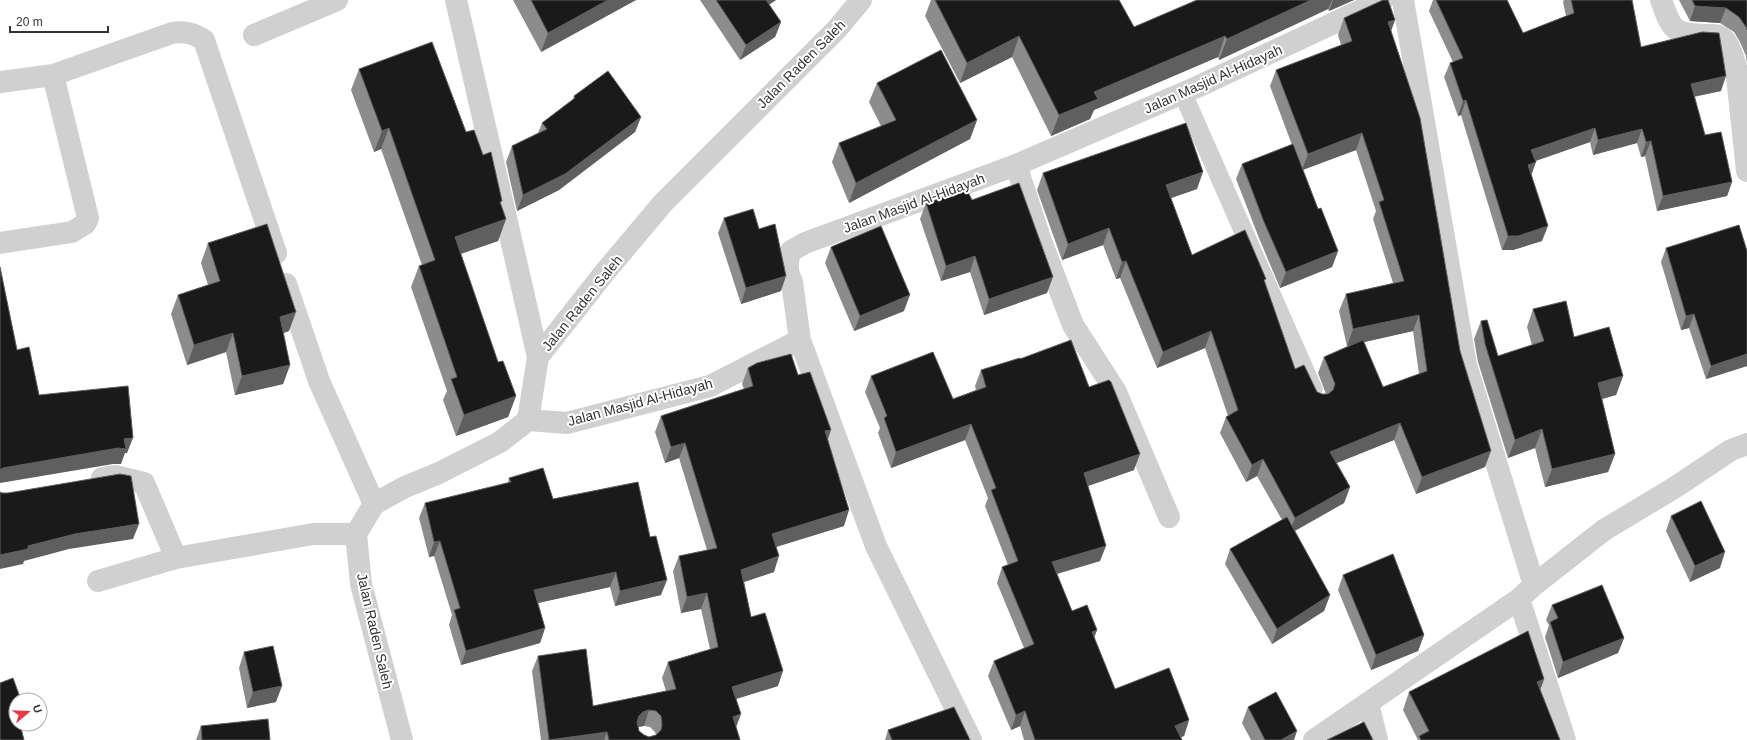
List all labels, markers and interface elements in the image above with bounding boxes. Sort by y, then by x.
scale bar [10,8,108,34]
text: 20 m [16,15,43,29]
street label: Jalan Raden Saleh [754,17,848,111]
street label: Jalan Masjid Al-Hidayah [1142,41,1284,117]
street label: Jalan Masjid Al-Hidayah [841,170,987,236]
street label: Jalan Raden Saleh [539,252,625,354]
street label: Jalan Masjid Al-Hidayah [566,375,714,429]
street label: Jalan Raden Saleh [354,572,396,690]
north arrow [8,692,48,732]
text: U [30,703,44,715]

